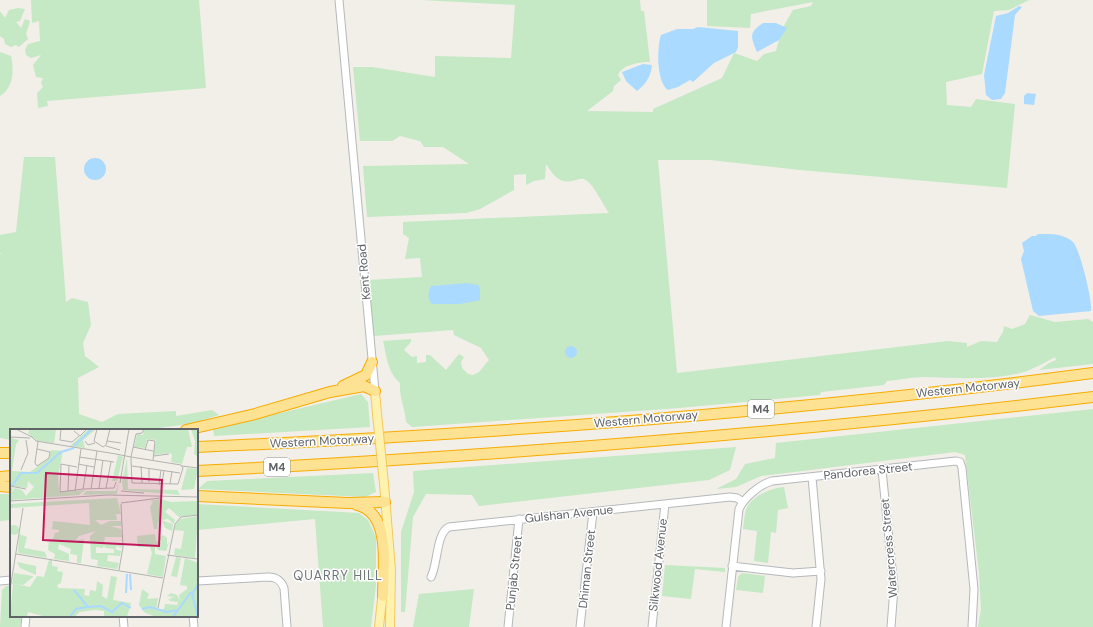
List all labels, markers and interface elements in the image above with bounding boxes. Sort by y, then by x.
street label: Kent Road [354,243,374,301]
street label: Western Motorway [915,375,1021,401]
road number: M4 [748,400,774,418]
street label: Western Motorway [593,406,699,432]
inset map [10,429,198,617]
street label: Western Motorway [269,430,375,452]
road number: M4 [264,458,290,476]
street label: Pandorea Street [823,458,914,484]
street label: Watercress Street [877,497,901,599]
street label: Gulshan Avenue [524,501,614,527]
street label: Silkwood Avenue [645,518,671,612]
street label: Dhiman Street [575,528,599,609]
street label: Punjab Street [502,535,526,611]
district label: QUARRY HILL [293,567,383,584]

